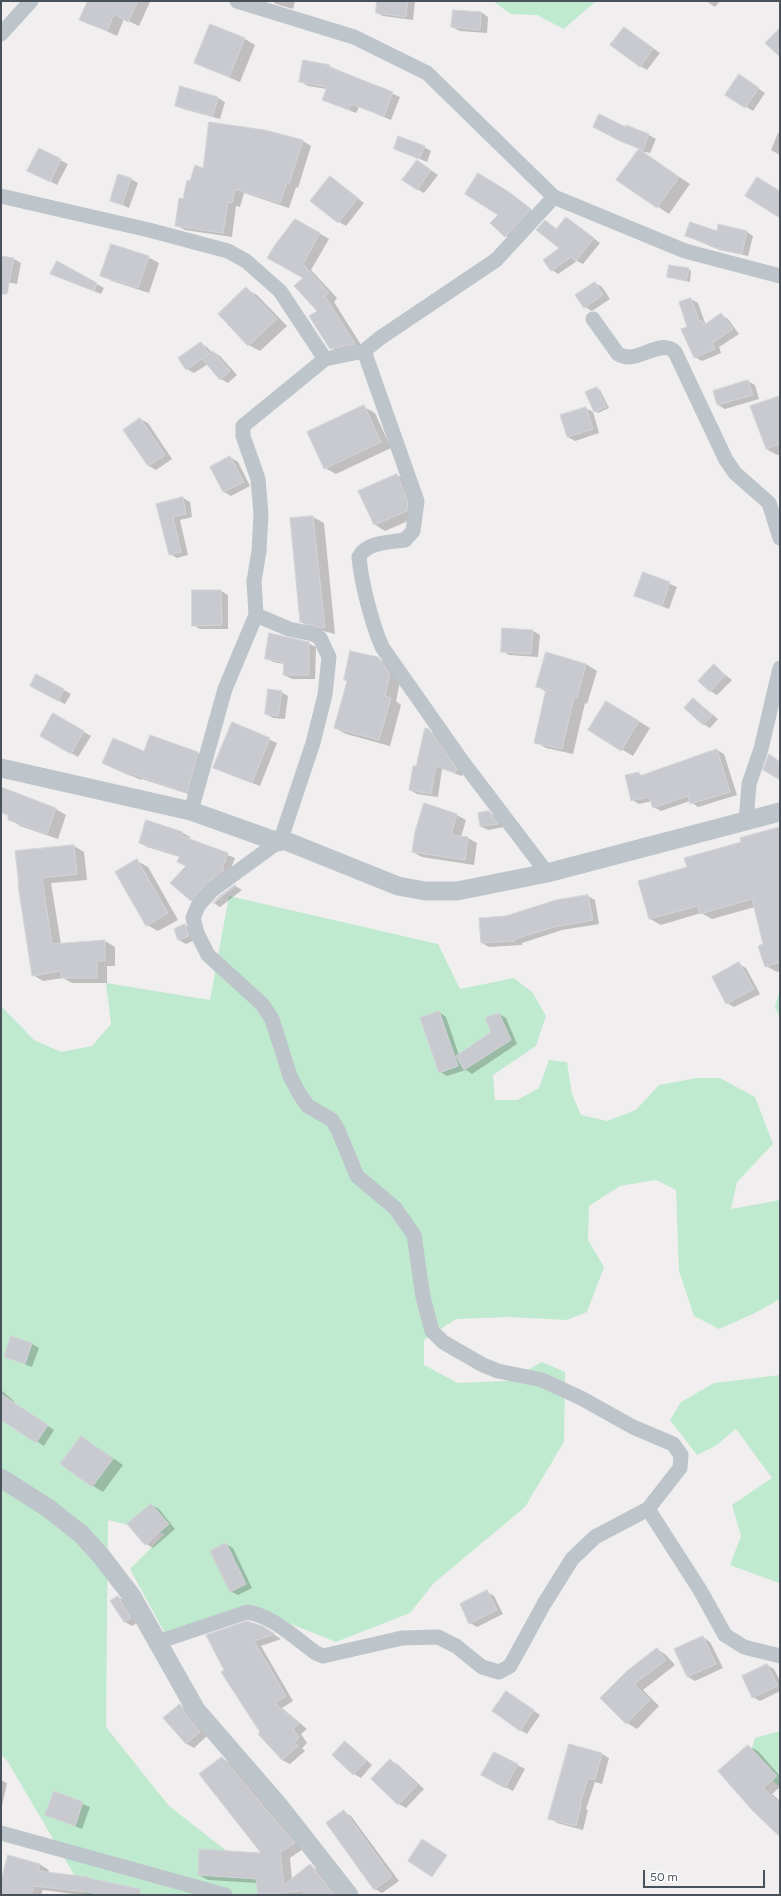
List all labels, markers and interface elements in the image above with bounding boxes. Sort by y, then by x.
scale bar [645,1862,767,1888]
text: 50 m [650,1870,678,1884]

